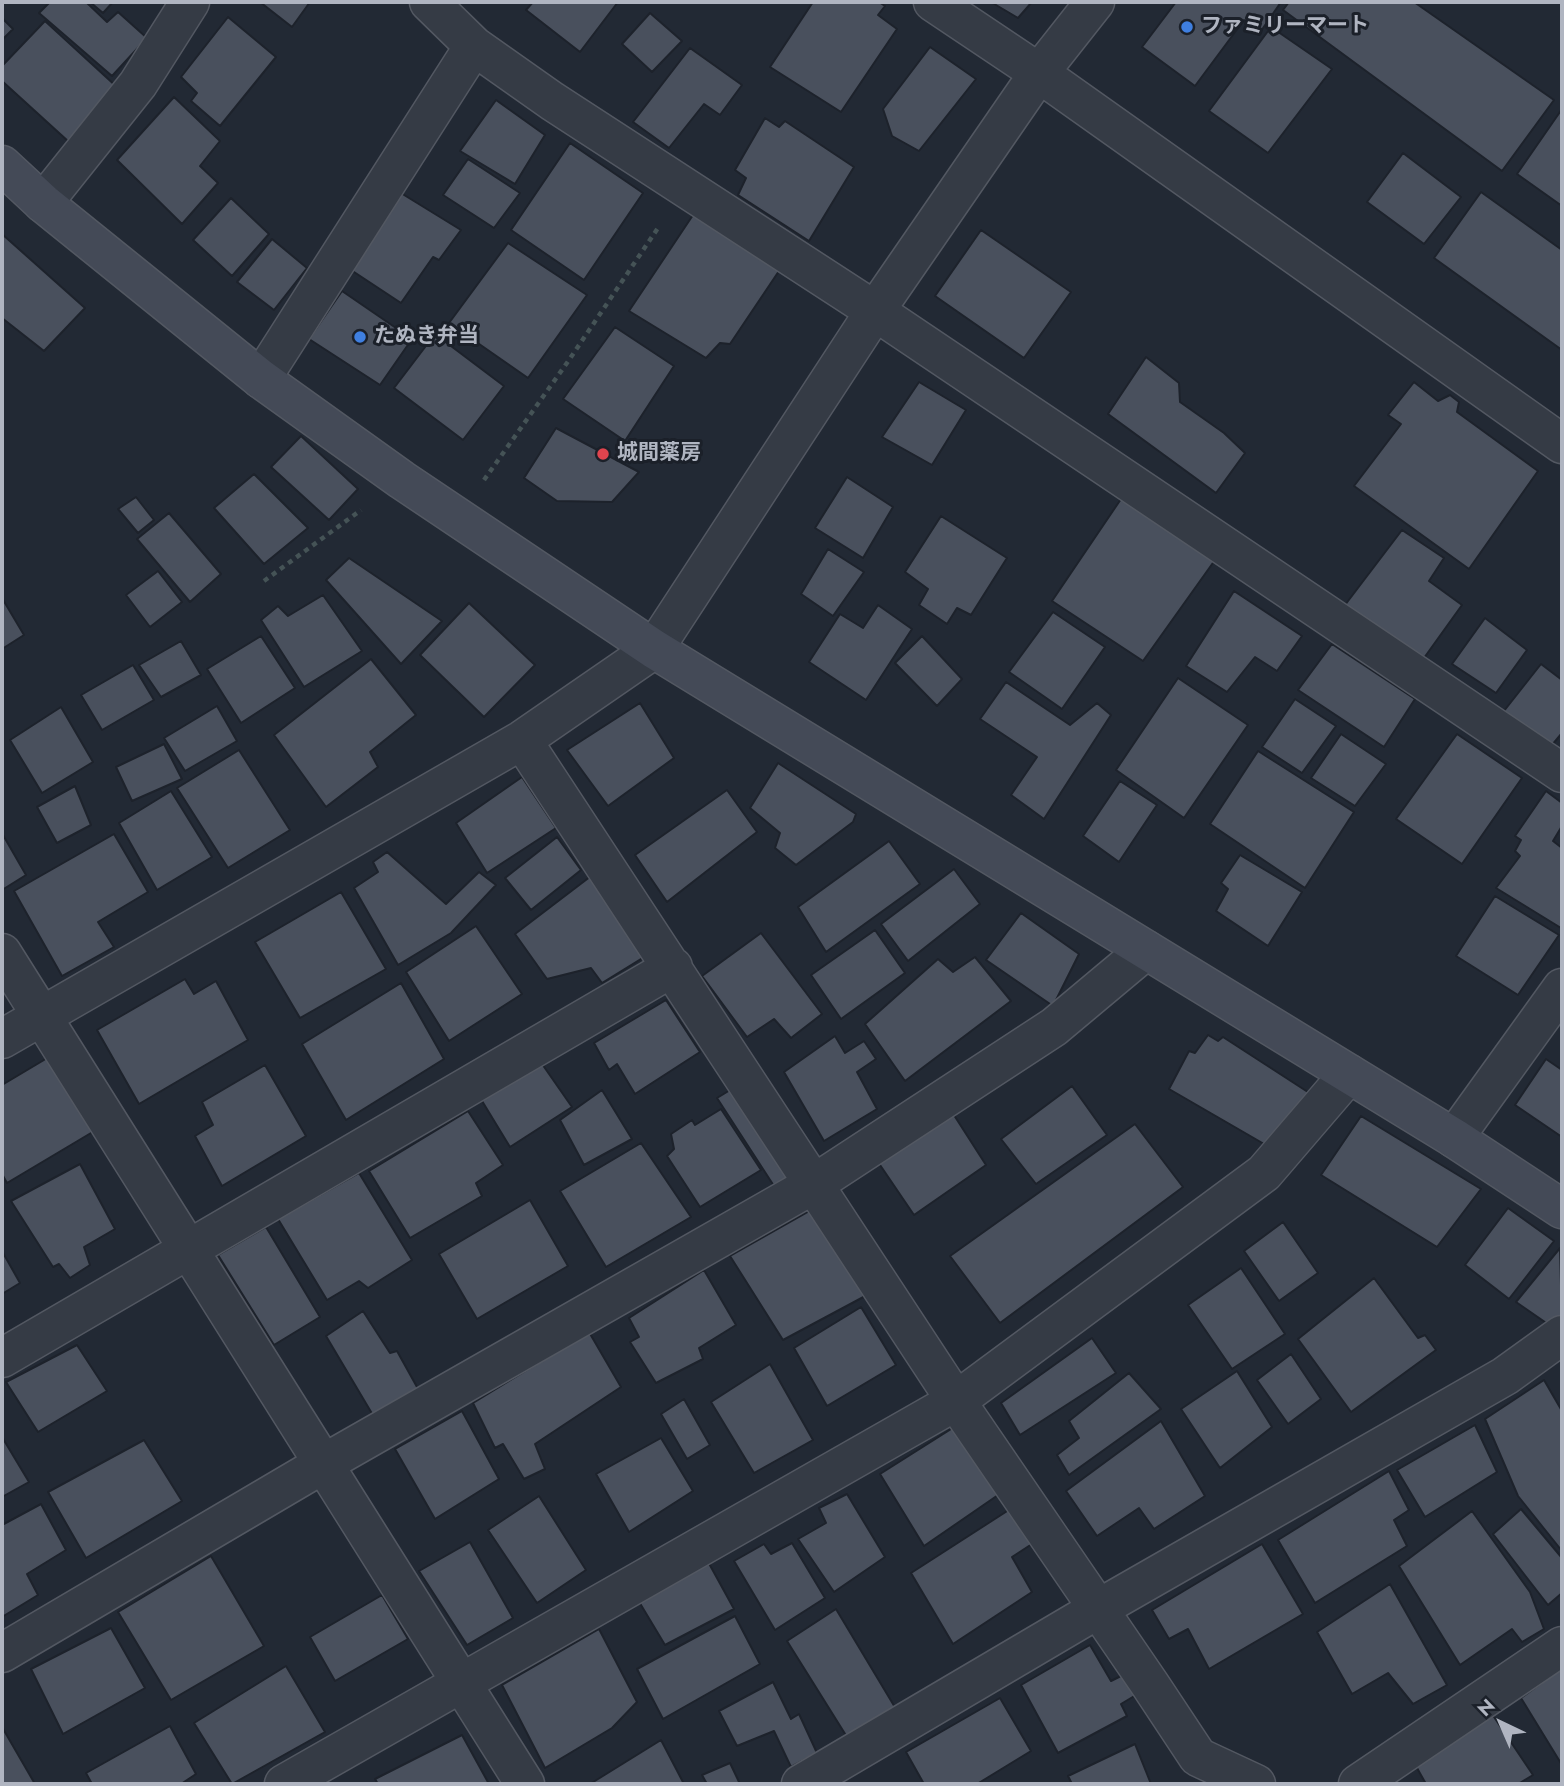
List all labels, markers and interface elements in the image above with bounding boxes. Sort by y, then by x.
place label: ファミリーマート [1201,14,1369,40]
marker: ファミリーマート [1179,19,1195,35]
place label: たぬき弁当 [374,324,479,350]
marker: たぬき弁当 [352,329,368,345]
place label: 城間薬房 [617,441,701,467]
marker: 城間薬房 [595,446,611,462]
north arrow [1466,1688,1536,1758]
text: N [1471,1693,1501,1722]

